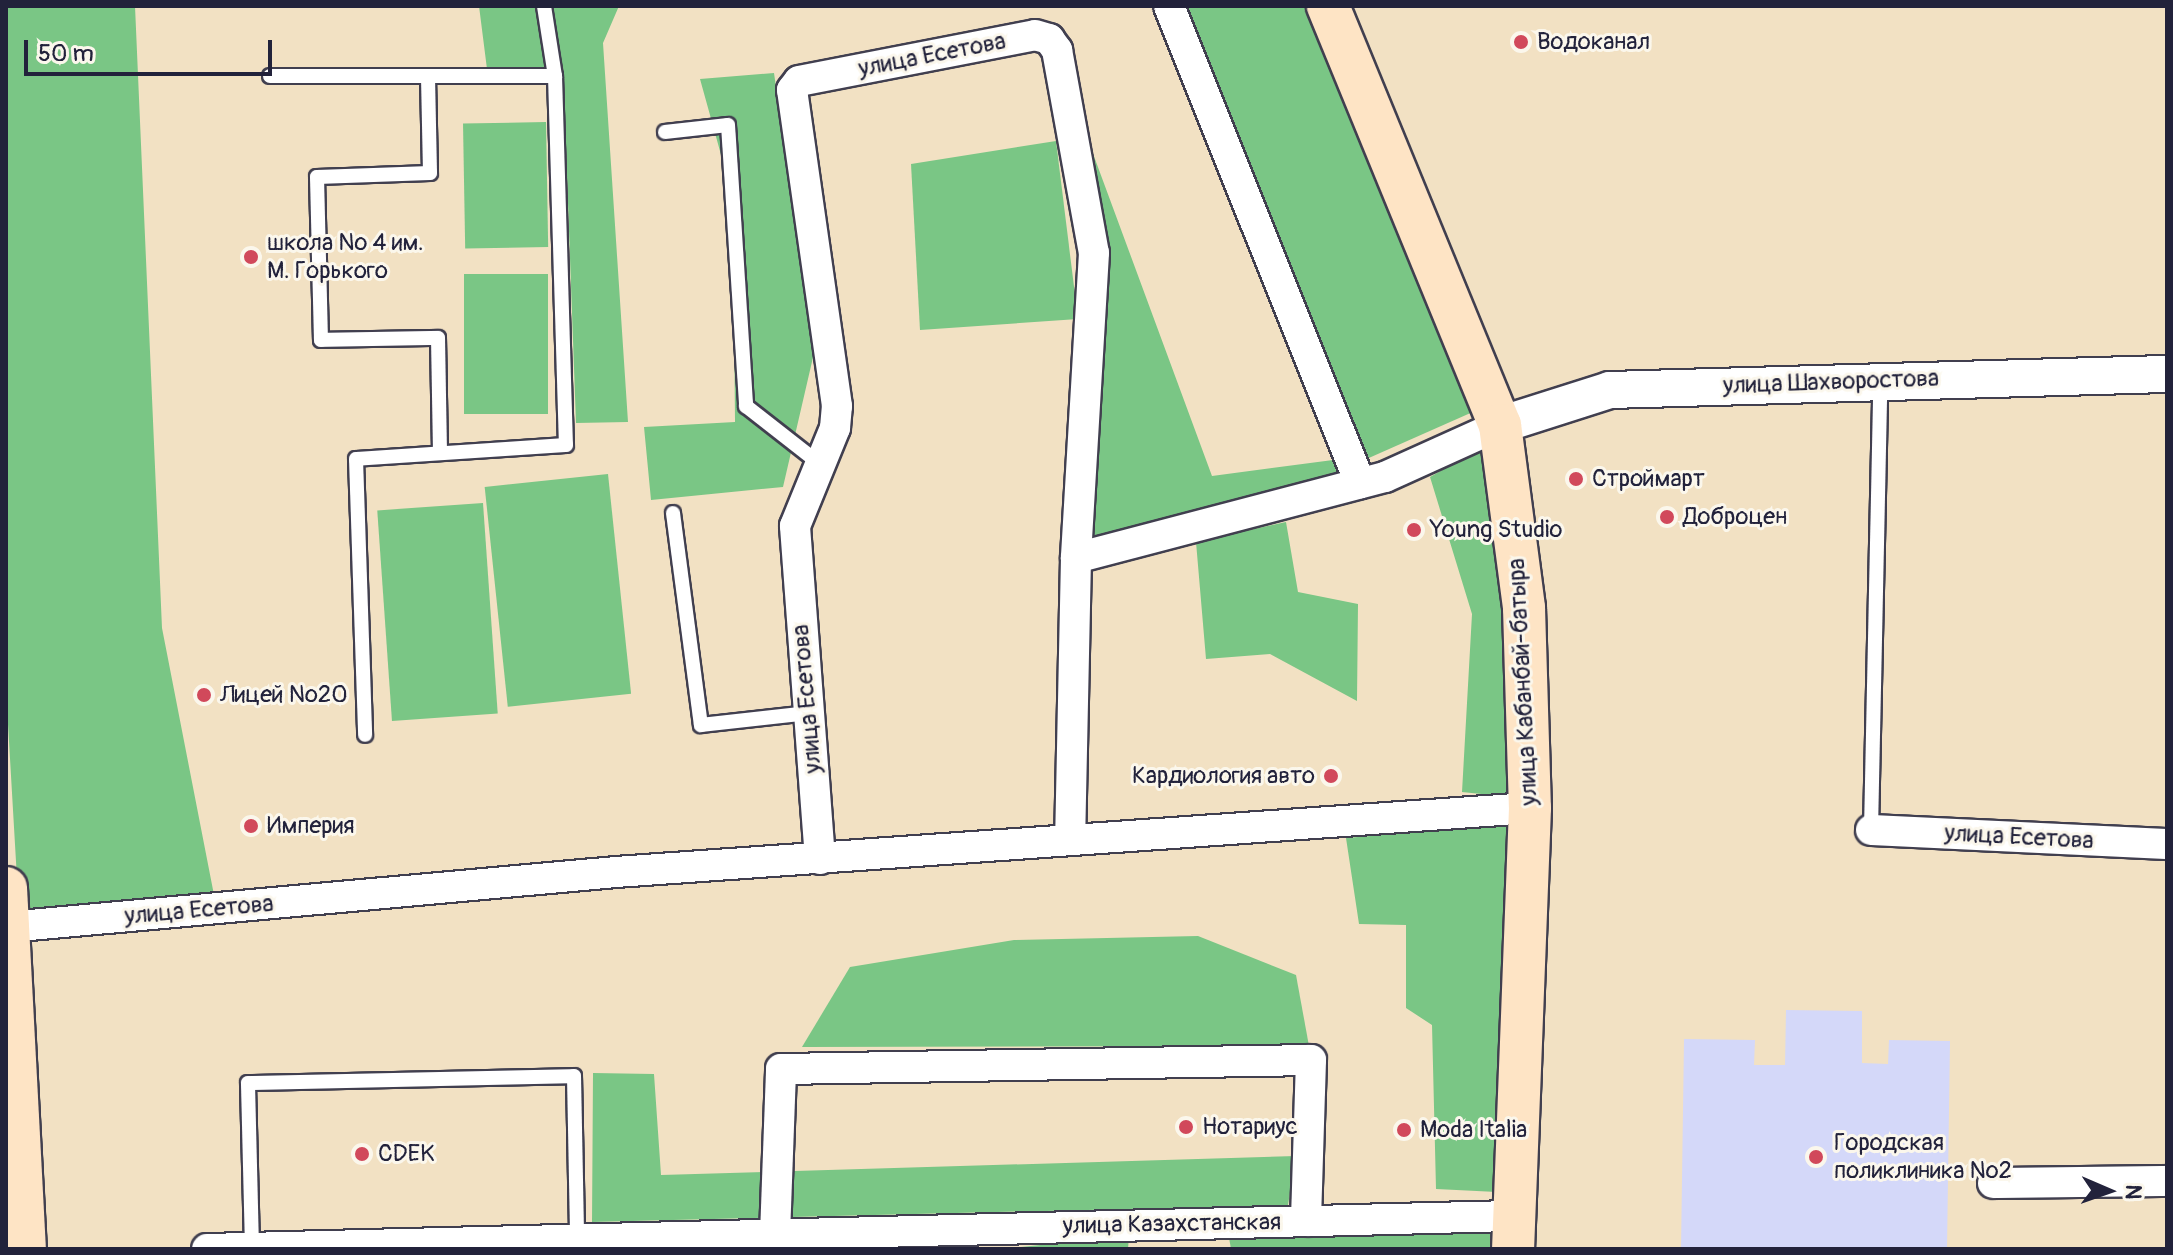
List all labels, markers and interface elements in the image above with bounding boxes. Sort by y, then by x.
scale bar [28,24,276,74]
street label: улица Есетова [856,27,1008,83]
place label: Водоканал [1537,28,1650,56]
marker: Водоканал [1512,33,1530,51]
text: 50 m [38,39,94,68]
place label: школа № 4 им. М. Горького [267,229,423,285]
marker: школа № 4 им. М. Горького [242,248,260,266]
street label: улица Шахворостова [1722,364,1940,400]
place label: Строймарт [1592,465,1705,493]
marker: Строймарт [1567,470,1585,488]
place label: Доброцен [1683,503,1787,531]
marker: Доброцен [1658,508,1676,526]
place label: Young Studio [1430,516,1562,544]
marker: Young Studio [1405,521,1423,539]
street label: улица Кабанбай-батыра [1502,558,1544,806]
street label: улица Есетова [786,623,828,775]
place label: Лицей №20 [220,681,348,709]
marker: Лицей №20 [195,686,213,704]
place label: Кардиология авто [1132,762,1315,790]
marker: Кардиология авто [1322,767,1340,785]
place label: Империя [267,812,355,840]
marker: Империя [242,817,260,835]
street label: улица Есетова [1944,819,2094,855]
street label: улица Есетова [123,889,275,931]
place label: Нотариус [1202,1113,1298,1141]
place label: Moda Italia [1420,1116,1527,1144]
marker: Нотариус [1177,1118,1195,1136]
marker: Moda Italia [1395,1121,1413,1139]
place label: Городская поликлиника №2 [1834,1129,2012,1185]
place label: CDEK [378,1140,434,1168]
marker: CDEK [353,1145,371,1163]
marker: Городская поликлиника №2 [1805,1146,1827,1168]
north arrow [2069,1151,2149,1231]
text: N [2119,1184,2147,1200]
street label: улица Казахстанская [1062,1208,1282,1240]

